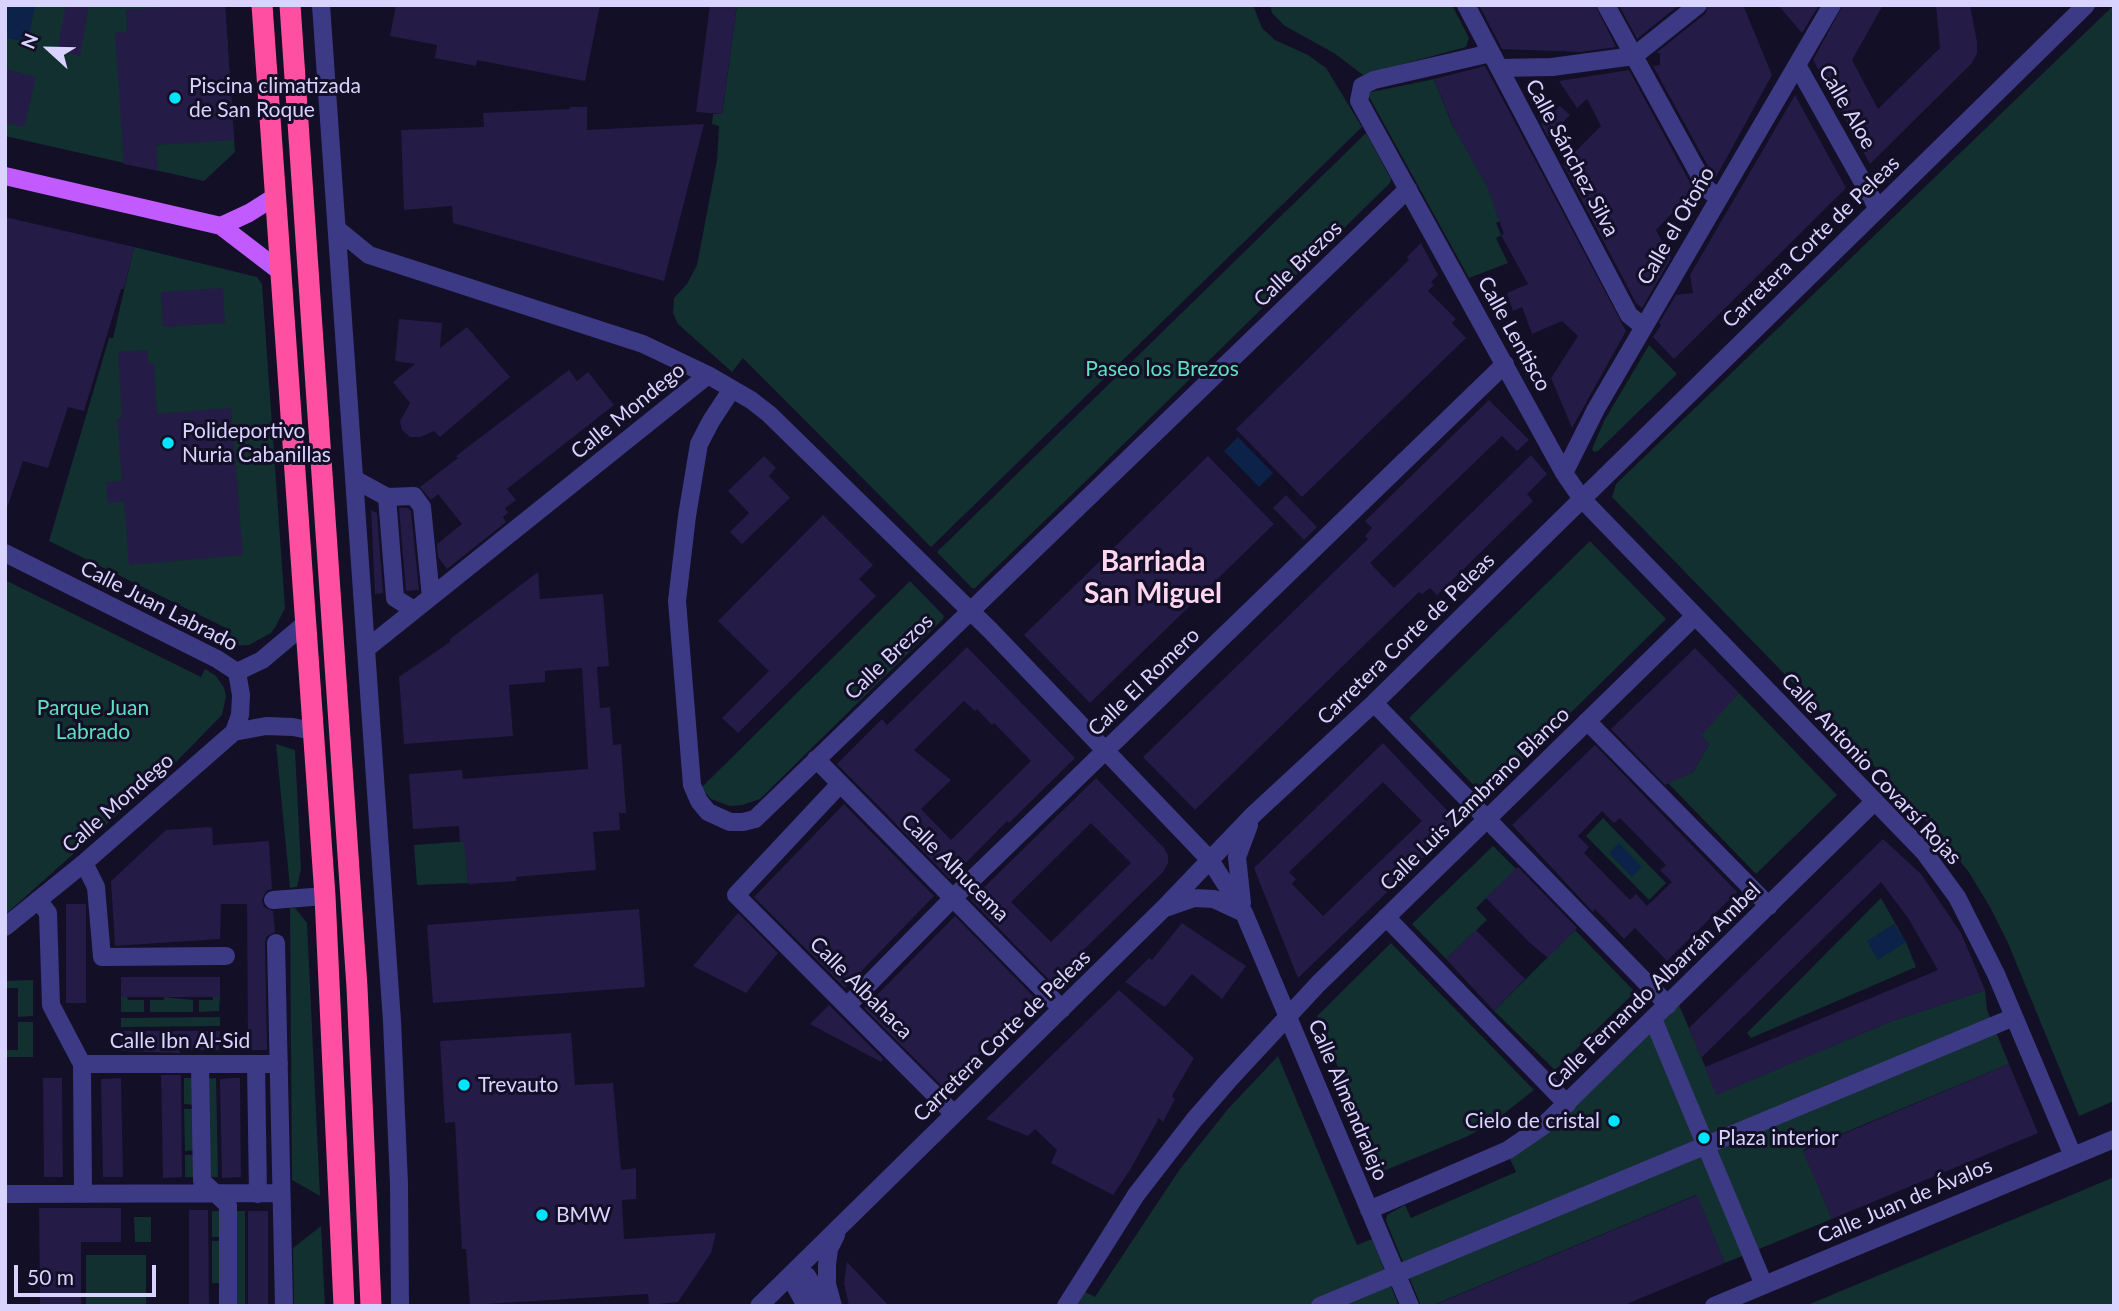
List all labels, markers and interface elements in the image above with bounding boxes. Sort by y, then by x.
north arrow [14,14,84,84]
text: N [16,30,42,52]
street label: Calle Aloe [1813,60,1881,154]
place label: Piscina climatizada de San Roque [189,73,361,123]
street label: Calle Sánchez Silva [1520,75,1624,241]
marker: Piscina climatizada de San Roque [167,90,183,106]
street label: Carretera Corte de Peleas [1717,151,1905,333]
street label: Calle el Otoño [1632,163,1720,289]
street label: Calle Brezos [1249,216,1347,312]
street label: Calle Lentisco [1472,272,1556,396]
park label: Paseo los Brezos [1085,356,1239,382]
street label: Calle Mondego [566,357,690,465]
place label: Polideportivo Nuria Cabanillas [182,418,331,468]
marker: Polideportivo Nuria Cabanillas [160,435,176,451]
district label: Barriada San Miguel [1084,545,1222,611]
street label: Carretera Corte de Peleas [1312,548,1500,730]
street label: Calle Juan Labrado [76,555,242,657]
street label: Calle Brezos [840,609,938,705]
street label: Calle El Romero [1083,623,1205,741]
street label: Calle Antonio Covarsí Rojas [1776,668,1966,870]
park label: Parque Juan Labrado [37,695,149,745]
street label: Calle Luis Zambrano Blanco [1375,702,1575,896]
street label: Calle Mondego [57,748,179,858]
street label: Calle Alhucema [896,809,1014,927]
street label: Calle Fernando Albarrán Ambel [1542,877,1766,1095]
street label: Calle Albahaca [804,931,918,1045]
street label: Carretera Corte de Peleas [908,945,1096,1127]
street label: Calle Almendralejo [1303,1016,1393,1184]
street label: Calle Ibn Al-Sid [110,1028,250,1054]
place label: Trevauto [478,1072,558,1098]
marker: Trevauto [456,1077,472,1093]
place label: Cielo de cristal [1465,1108,1600,1134]
marker: Cielo de cristal [1606,1113,1622,1129]
place label: Plaza interior [1718,1125,1839,1151]
marker: Plaza interior [1696,1130,1712,1146]
street label: Calle Juan de Ávalos [1814,1153,1996,1249]
place label: BMW [556,1202,611,1228]
marker: BMW [534,1207,550,1223]
scale bar [18,1252,159,1296]
text: 50 m [27,1264,74,1289]

